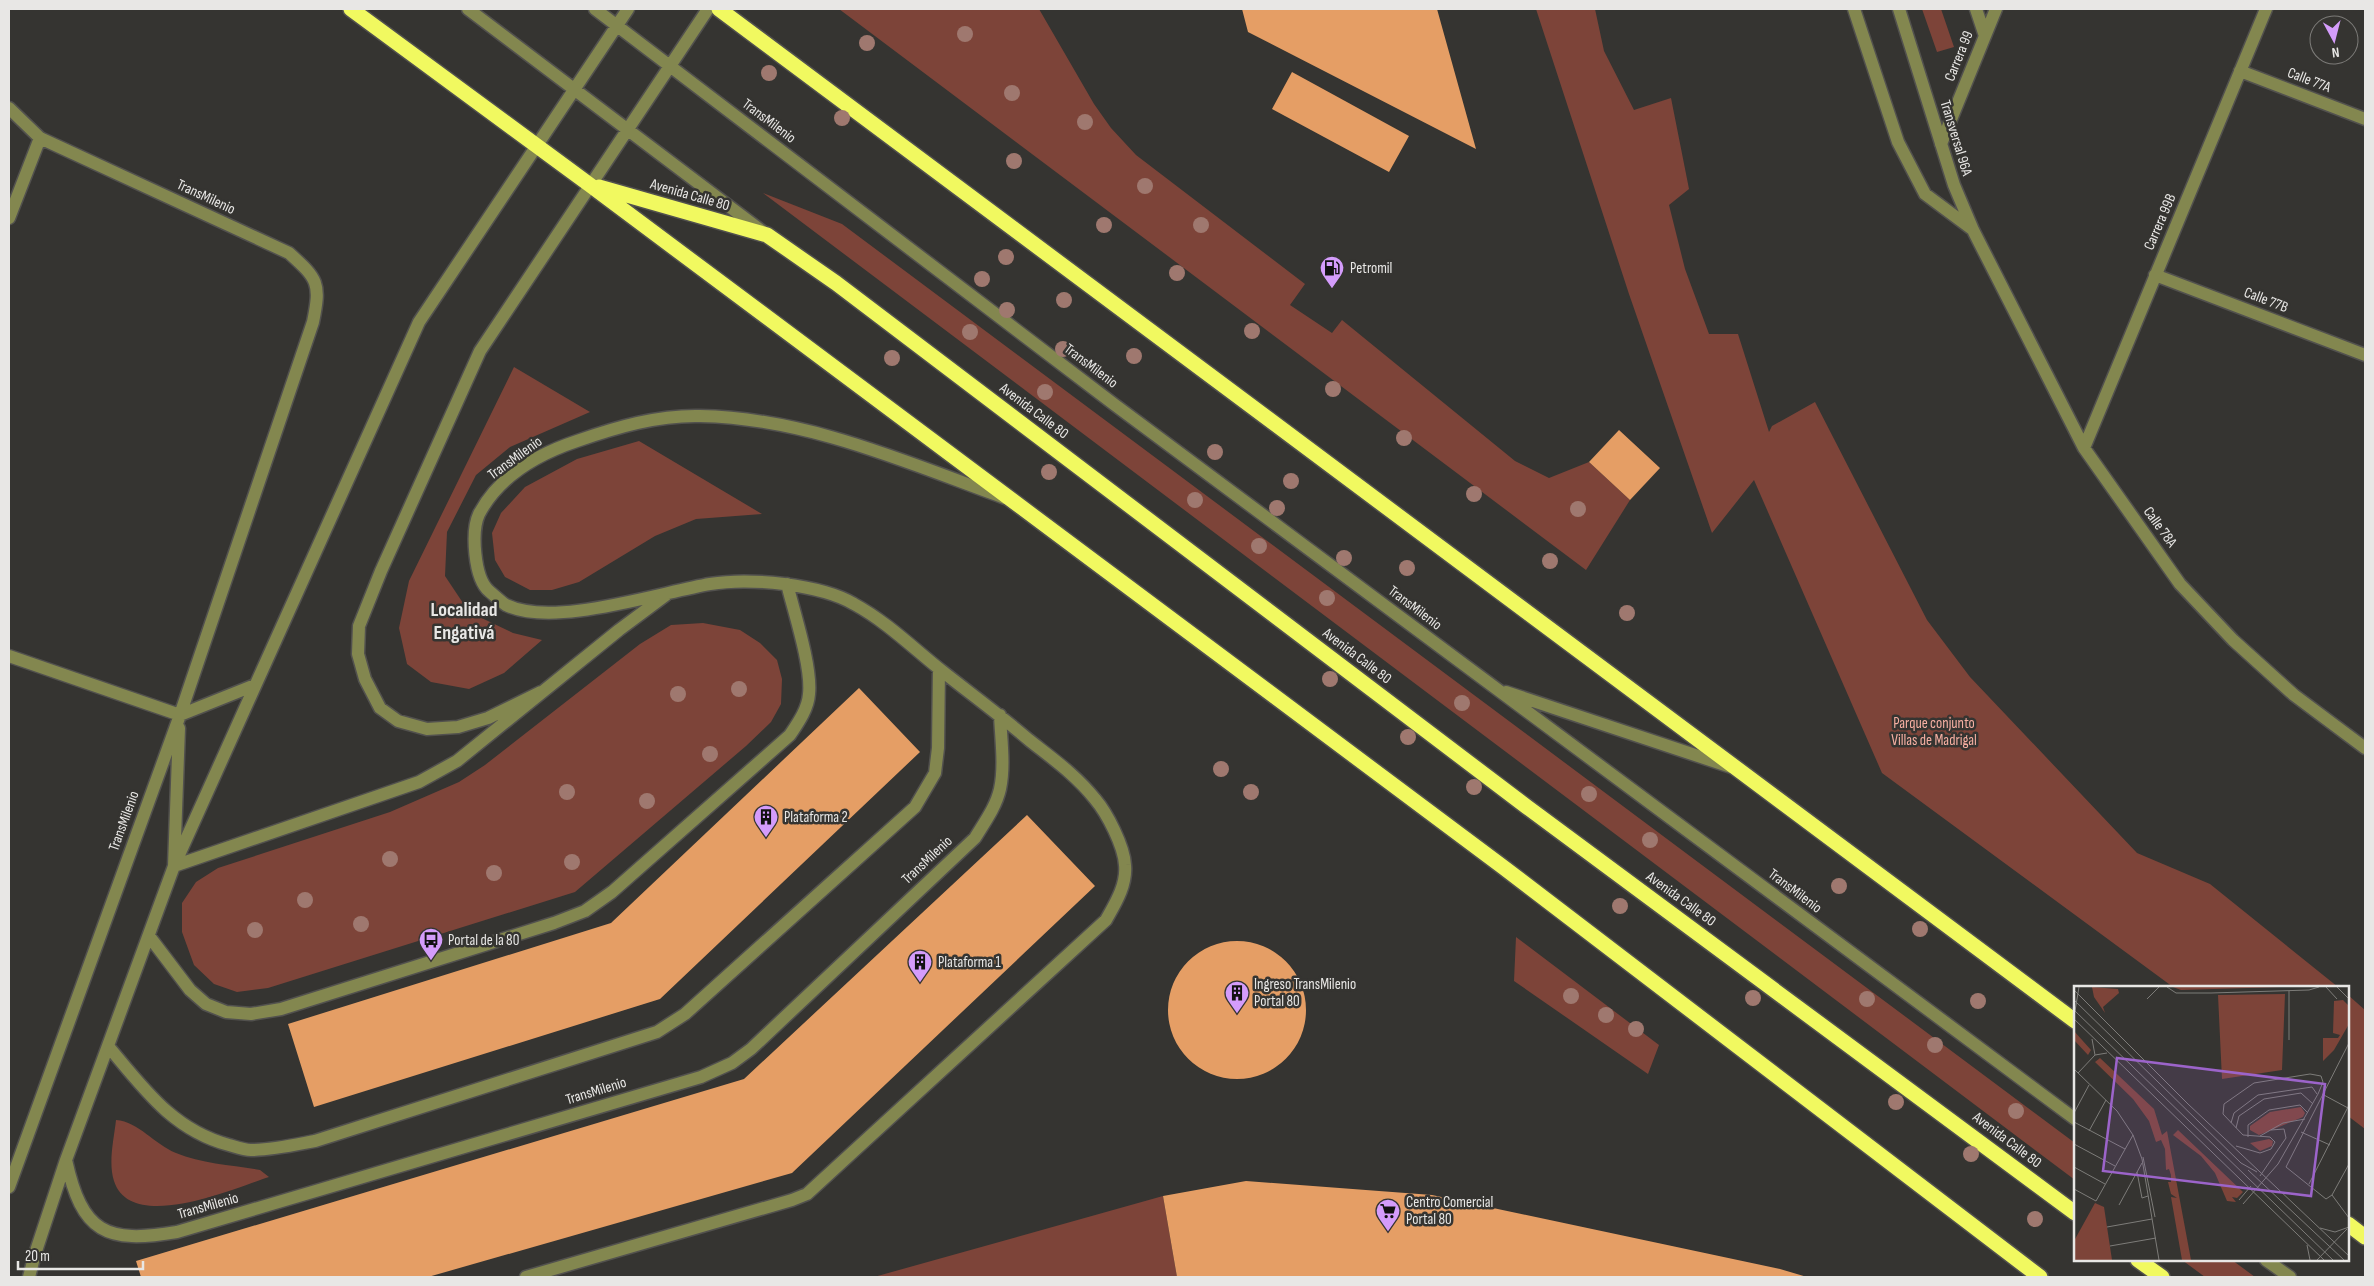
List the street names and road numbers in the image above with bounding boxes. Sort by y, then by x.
street label: Carrera 99 [1940,28,1978,84]
street label: Calle 77A [2285,63,2334,97]
street label: TransMilenio [738,95,800,147]
street label: Transversal 96A [1935,98,1977,179]
street label: Avenida Calle 80 [647,174,732,215]
street label: TransMilenio [174,175,238,219]
street label: Carrera 99B [2140,191,2180,253]
street label: Calle 77B [2241,283,2291,317]
street label: TransMilenio [1060,340,1122,392]
street label: Avenida Calle 80 [995,378,1072,443]
street label: TransMilenio [484,432,546,484]
street label: Calle 78A [2139,503,2181,552]
street label: TransMilenio [1384,582,1446,634]
street label: Avenida Calle 80 [1318,623,1395,688]
street label: TransMilenio [104,788,144,854]
street label: TransMilenio [898,832,956,888]
street label: TransMilenio [1764,865,1826,917]
street label: Avenida Calle 80 [1642,867,1720,931]
street label: TransMilenio [563,1073,629,1109]
street label: Avenida Calle 80 [1968,1107,2045,1172]
street label: TransMilenio [175,1188,241,1224]

